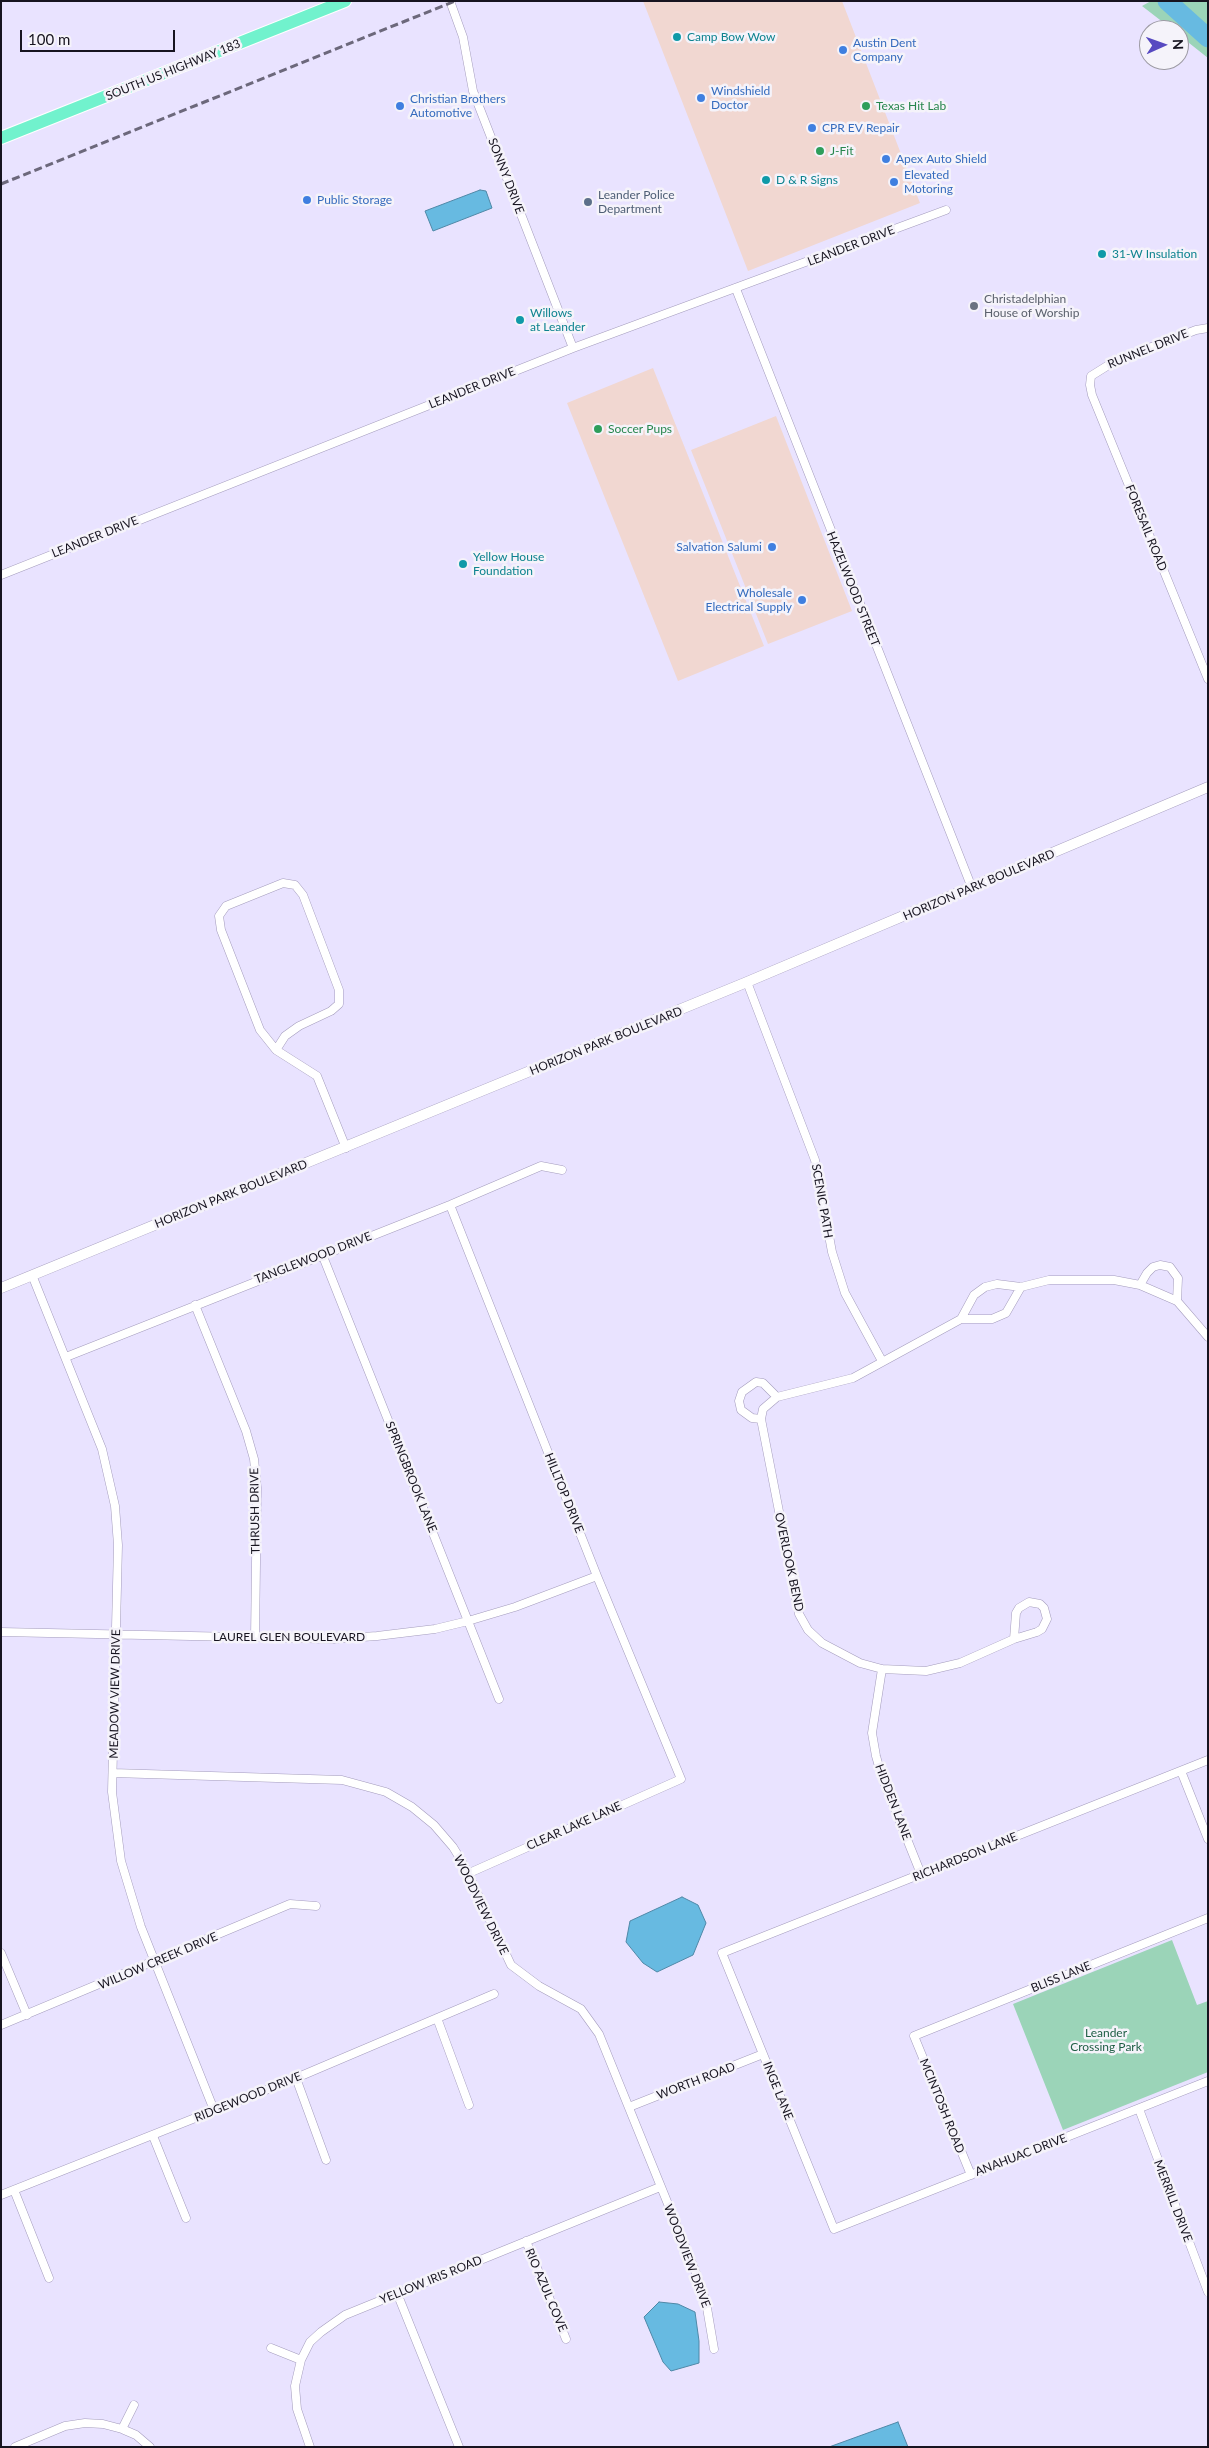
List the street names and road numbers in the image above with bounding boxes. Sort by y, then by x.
street label: SOUTH US HIGHWAY 183 [104,36,242,104]
street label: SONNY DRIVE [485,136,527,216]
street label: LEANDER DRIVE [805,223,897,269]
street label: RUNNEL DRIVE [1106,326,1190,372]
street label: LEANDER DRIVE [427,364,517,412]
street label: FORESAIL ROAD [1122,483,1170,573]
street label: LEANDER DRIVE [50,513,140,561]
street label: HAZELWOOD STREET [823,529,883,649]
street label: HORIZON PARK BOULEVARD [901,846,1057,924]
street label: HORIZON PARK BOULEVARD [528,1004,684,1078]
street label: HORIZON PARK BOULEVARD [153,1157,309,1231]
street label: SCENIC PATH [808,1163,836,1239]
street label: TANGLEWOOD DRIVE [252,1229,374,1287]
street label: SPRINGBROOK LANE [382,1419,440,1535]
street label: HILLTOP DRIVE [541,1451,587,1535]
street label: THRUSH DRIVE [247,1468,263,1554]
street label: OVERLOOK BEND [771,1511,807,1613]
street label: MEADOW VIEW DRIVE [107,1629,123,1759]
street label: LAUREL GLEN BOULEVARD [213,1630,365,1644]
street label: HIDDEN LANE [872,1762,914,1842]
street label: CLEAR LAKE LANE [524,1799,624,1853]
street label: RICHARDSON LANE [911,1829,1019,1885]
street label: WOODVIEW DRIVE [451,1853,511,1957]
street label: WILLOW CREEK DRIVE [96,1929,220,1993]
street label: BLISS LANE [1029,1958,1093,1996]
street label: MCINTOSH ROAD [916,2057,968,2155]
street label: WORTH ROAD [655,2059,737,2103]
street label: INGE LANE [760,2060,796,2122]
street label: RIDGEWOOD DRIVE [192,2069,304,2125]
street label: ANAHUAC DRIVE [973,2131,1069,2179]
street label: MERRILL DRIVE [1151,2158,1195,2244]
street label: WOODVIEW DRIVE [661,2202,713,2310]
street label: RIO AZUL COVE [522,2246,570,2334]
street label: YELLOW IRIS ROAD [378,2253,484,2307]

